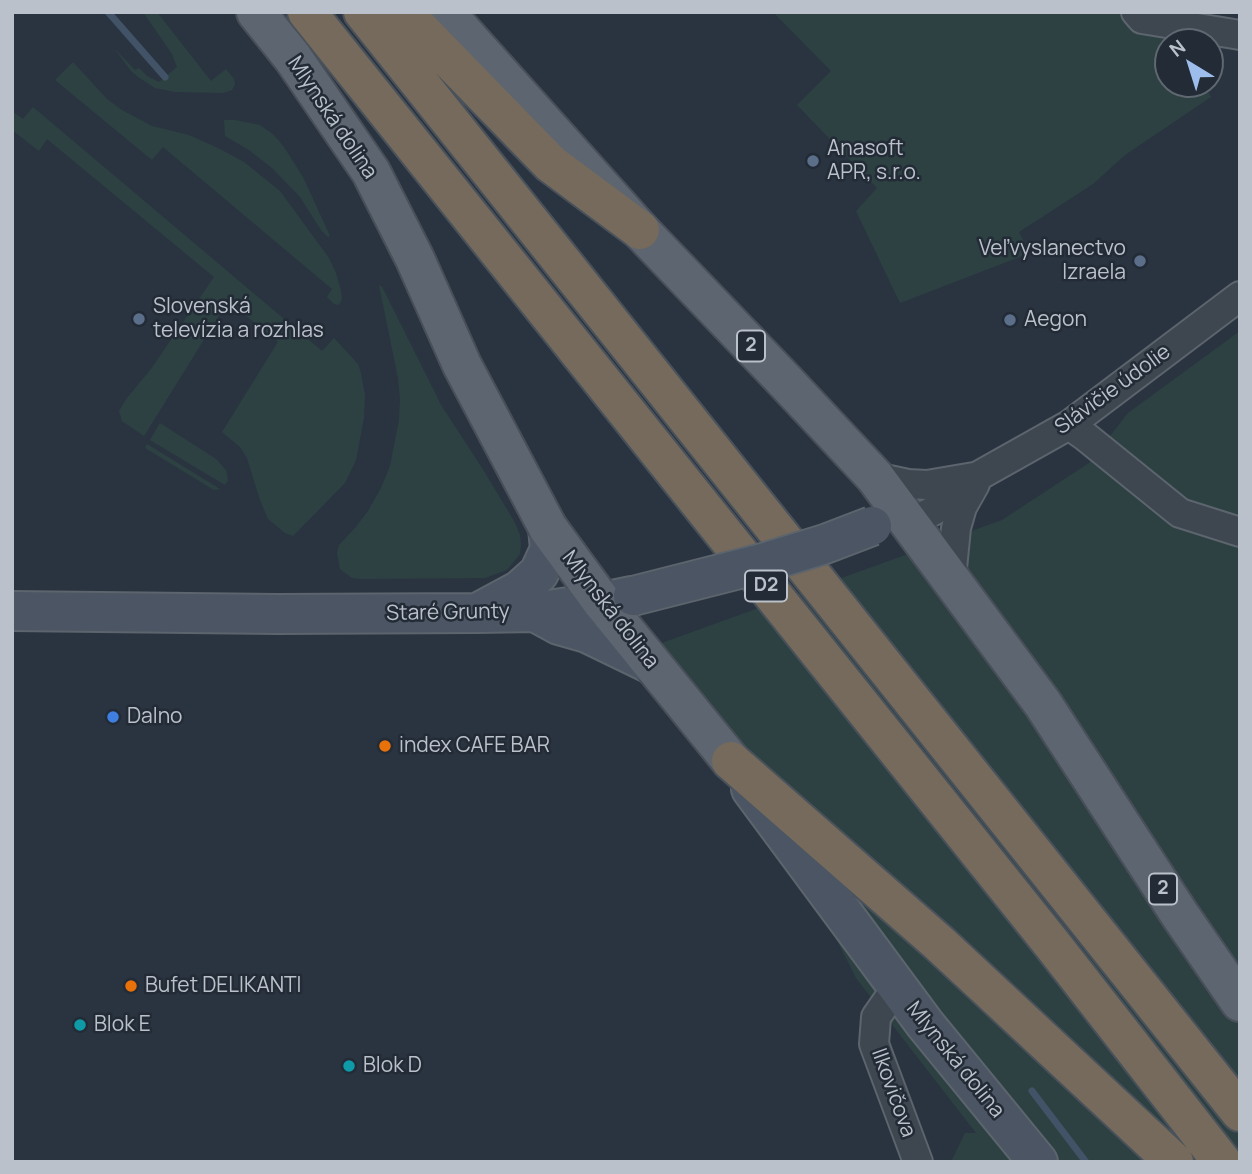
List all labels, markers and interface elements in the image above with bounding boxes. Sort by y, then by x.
north arrow [1154,28,1224,98]
text: N [1164,34,1191,62]
street label: Mlynská dolina [282,52,382,184]
place label: Anasoft APR, s.r.o. [827,136,921,186]
marker: Anasoft APR, s.r.o. [805,153,821,169]
place label: Veľvyslanectvo Izraela [979,236,1126,286]
marker: Veľvyslanectvo Izraela [1132,253,1148,269]
place label: Slovenská televízia a rozhlas [153,294,324,344]
place label: Aegon [1024,307,1087,333]
marker: Slovenská televízia a rozhlas [131,311,147,327]
marker: Aegon [1002,312,1018,328]
road number: 2 [737,330,765,362]
street label: Slávičie údolie [1050,340,1176,440]
street label: Mlynská dolina [556,546,664,674]
road number: D2 [745,570,787,601]
street label: Staré Grunty [386,599,510,627]
place label: Dalno [127,704,182,730]
marker: Dalno [105,709,121,725]
place label: index CAFE BAR [399,733,550,759]
marker: index CAFE BAR [377,738,393,754]
road number: 2 [1149,874,1177,904]
place label: Bufet DELIKANTI [145,973,302,999]
marker: Bufet DELIKANTI [123,978,139,994]
street label: Mlynská dolina [900,997,1010,1123]
place label: Blok E [94,1012,151,1038]
marker: Blok E [72,1017,88,1033]
street label: Ilkovičova [865,1045,921,1141]
place label: Blok D [363,1053,422,1079]
marker: Blok D [341,1058,357,1074]

